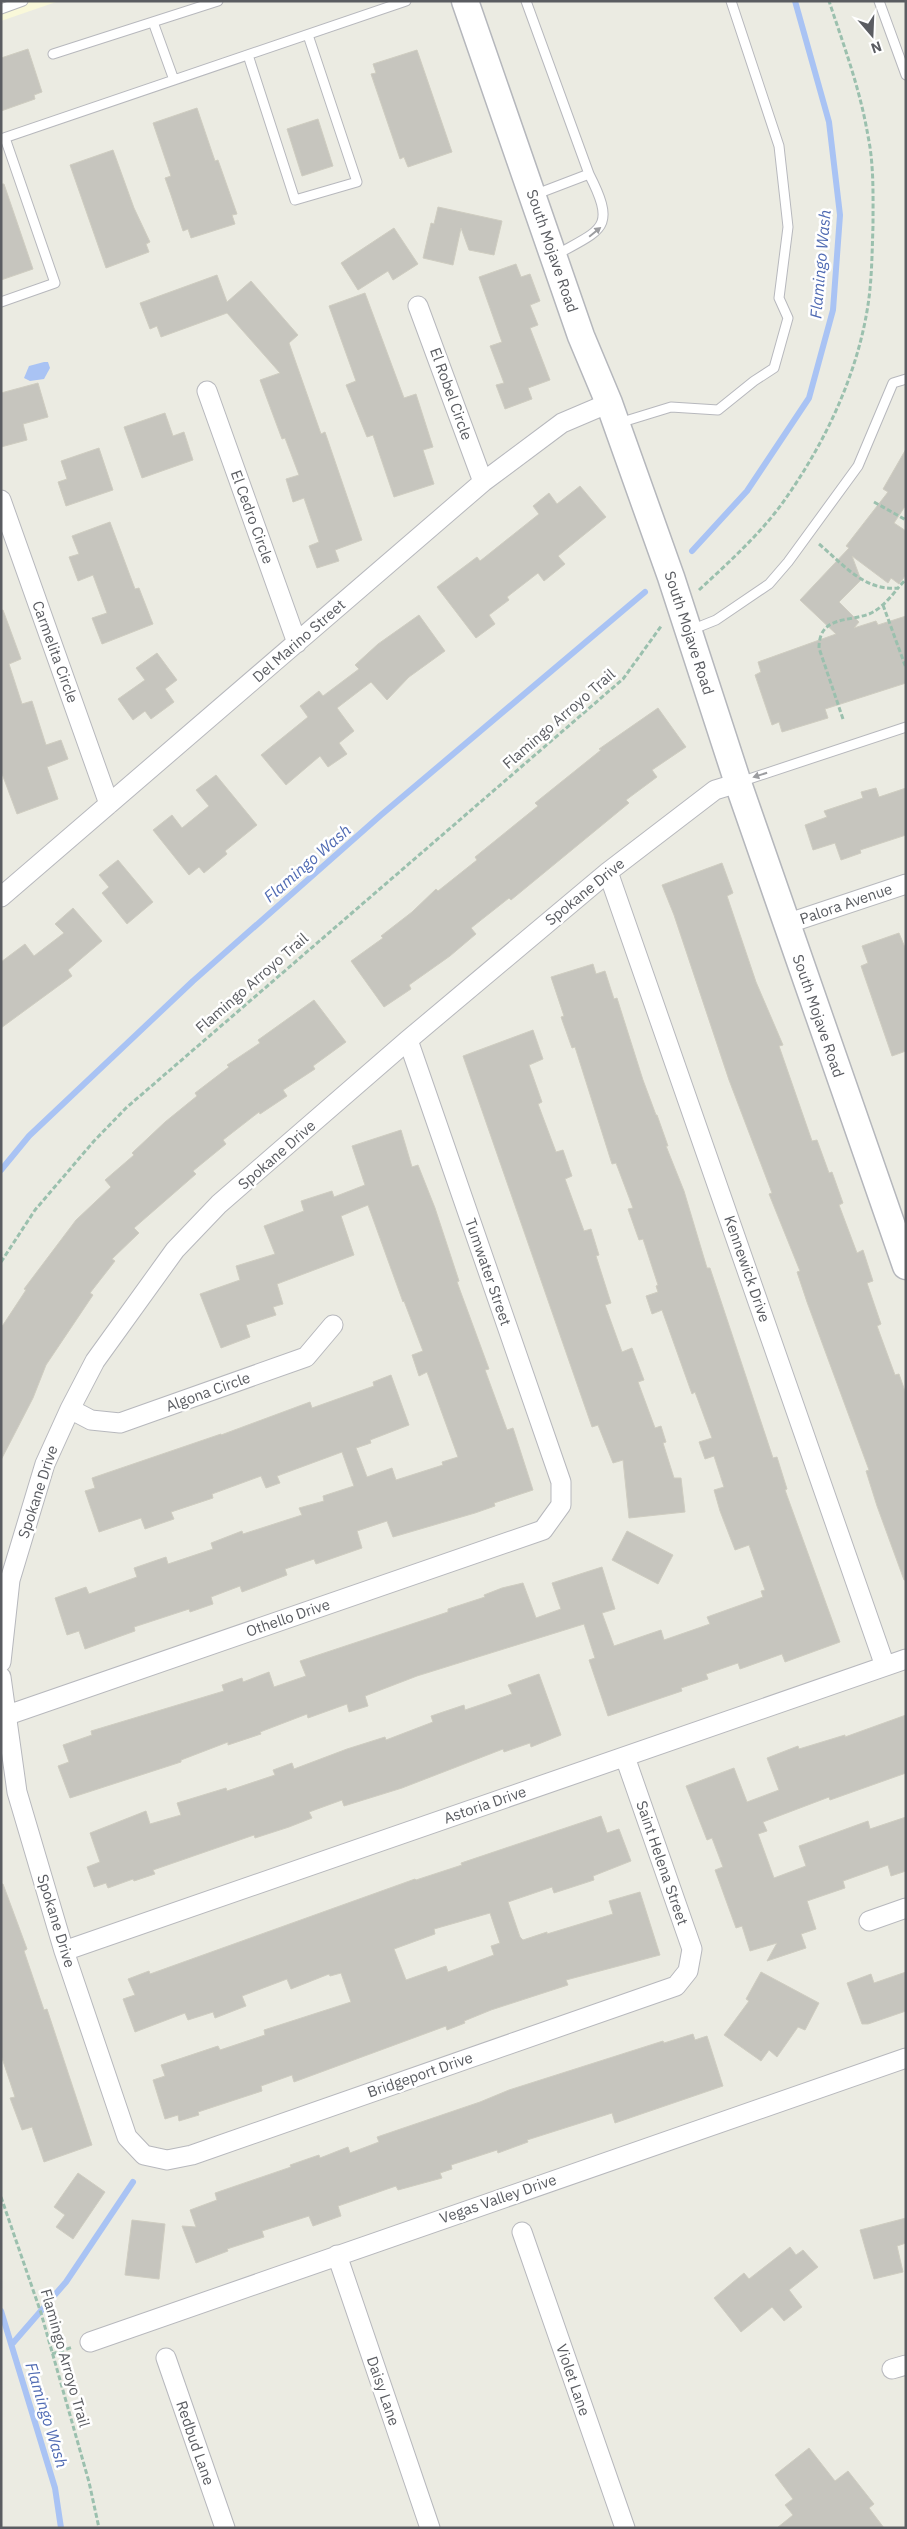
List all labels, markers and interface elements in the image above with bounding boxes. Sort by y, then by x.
north arrow [847,10,897,60]
text: N [869,37,884,57]
street label: South Mojave Road [523,187,582,315]
water label: Flamingo Wash [805,209,835,319]
one-way arrow [588,226,601,237]
street label: El Robel Circle [426,345,477,443]
street label: El Cedro Circle [227,467,278,566]
street label: South Mojave Road [661,569,718,697]
street label: Del Marino Street [248,595,349,686]
street label: Carmelita Circle [28,598,83,705]
street label: Flamingo Arroyo Trail [498,665,619,773]
one-way arrow [753,772,768,780]
water label: Flamingo Wash [259,820,355,906]
street label: Spokane Drive [541,854,628,929]
street label: Palora Avenue [797,879,895,928]
street label: Flamingo Arroyo Trail [191,929,312,1037]
street label: South Mojave Road [789,952,848,1080]
street label: Spokane Drive [234,1116,319,1194]
street label: Kennewick Drive [720,1213,775,1325]
street label: Tumwater Street [461,1216,516,1328]
street label: Algona Circle [163,1367,253,1416]
street label: Spokane Drive [14,1443,62,1541]
street label: Othello Drive [243,1594,332,1641]
street label: Astoria Drive [441,1782,529,1828]
street label: Saint Helena Street [632,1798,693,1927]
street label: Spokane Drive [33,1872,80,1970]
street label: Bridgeport Drive [365,2048,475,2101]
street label: Vegas Valley Drive [437,2170,559,2227]
street label: Flamingo Arroyo Trail [37,2286,94,2429]
street label: Violet Lane [552,2341,595,2418]
street label: Daisy Lane [363,2354,404,2428]
water label: Flamingo Wash [21,2360,73,2470]
street label: Redbud Lane [172,2398,219,2488]

